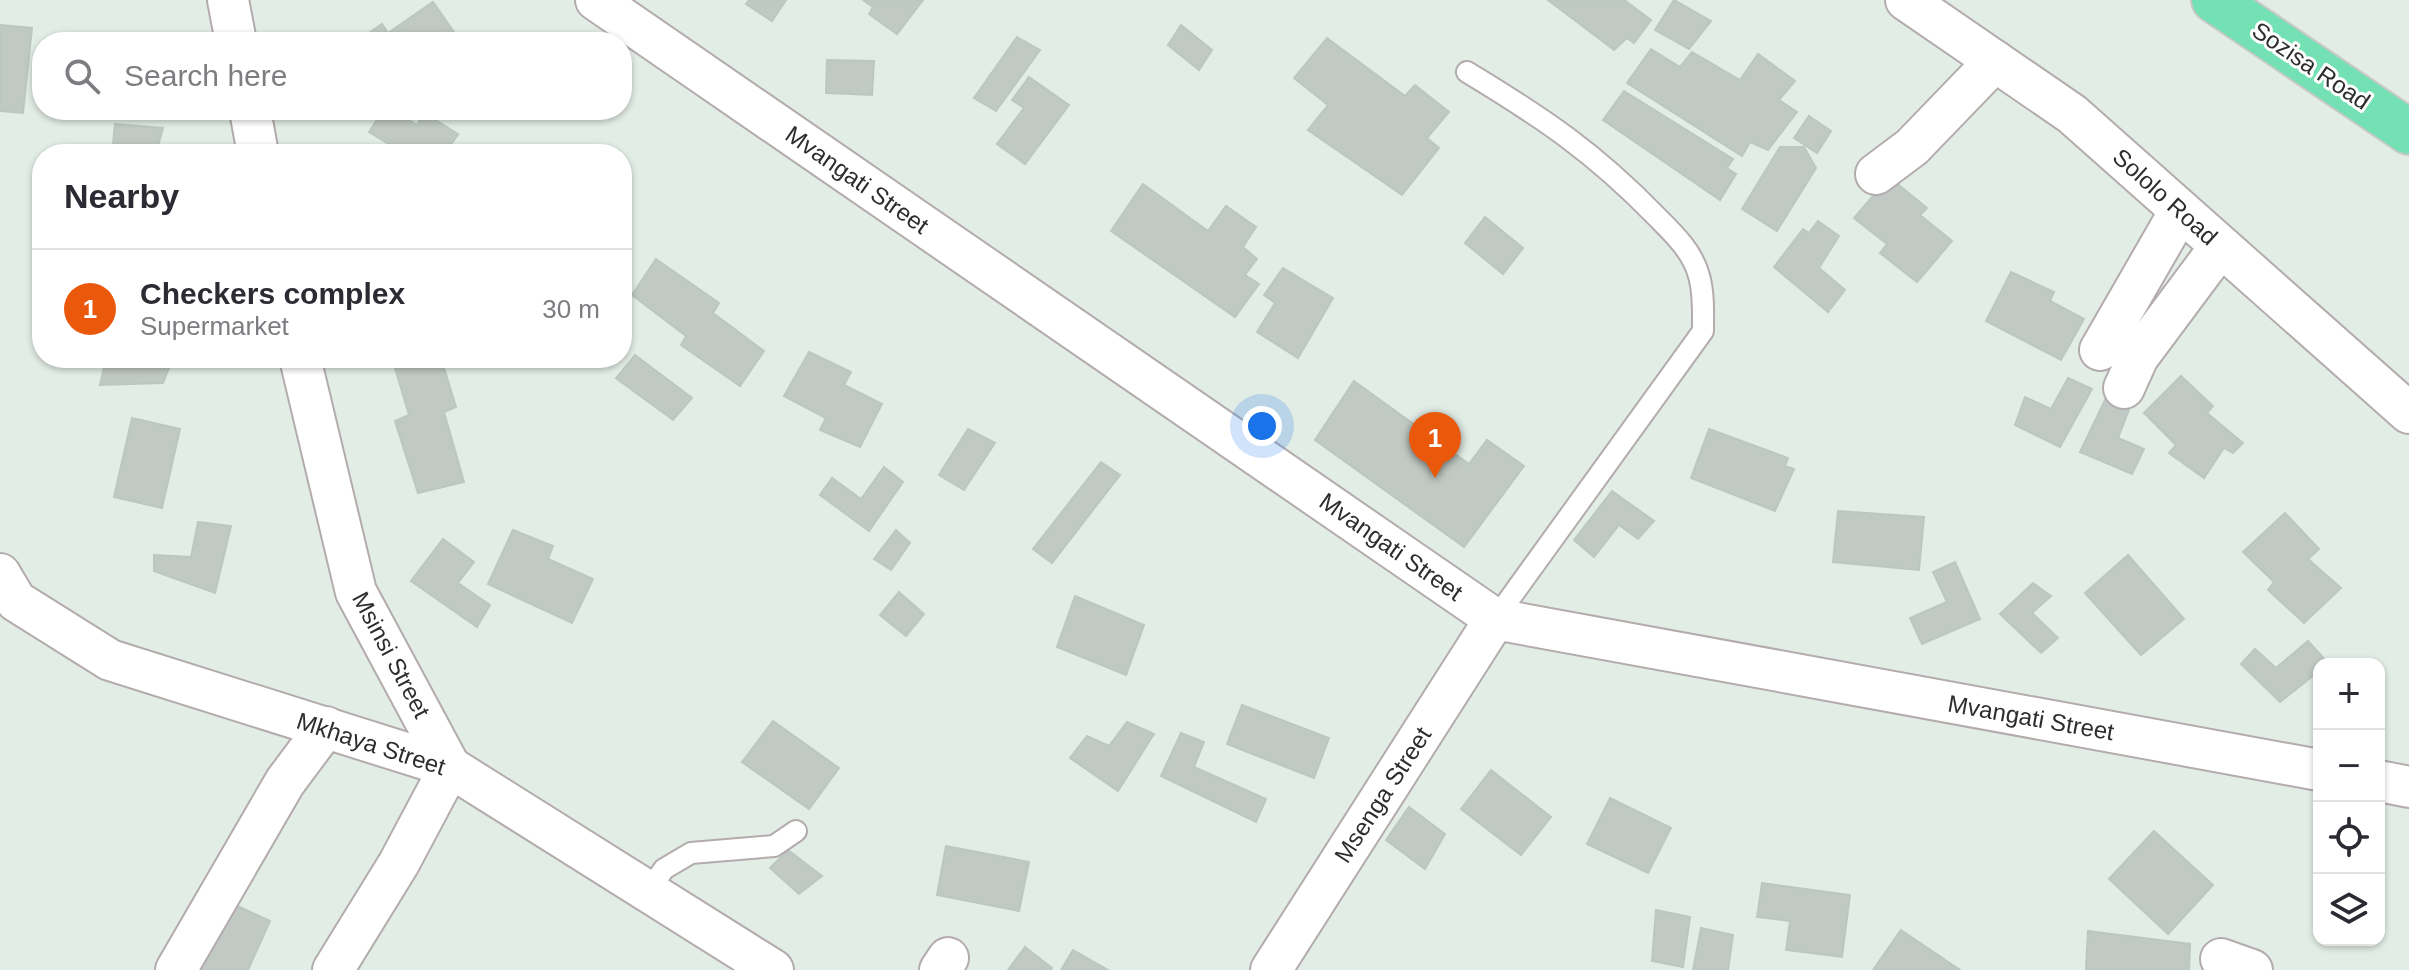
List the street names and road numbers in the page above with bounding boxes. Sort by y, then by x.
street label: Sozisa Road [2247,16,2375,115]
street label: Mvangati Street [781,120,934,239]
street label: Sololo Road [2108,143,2223,250]
street label: Mvangati Street [1315,487,1468,606]
street label: Msinsi Street [347,587,436,723]
street label: Mvangati Street [1946,690,2117,745]
street label: Mkhaya Street [293,707,449,780]
street label: Msenga Street [1329,722,1437,868]

